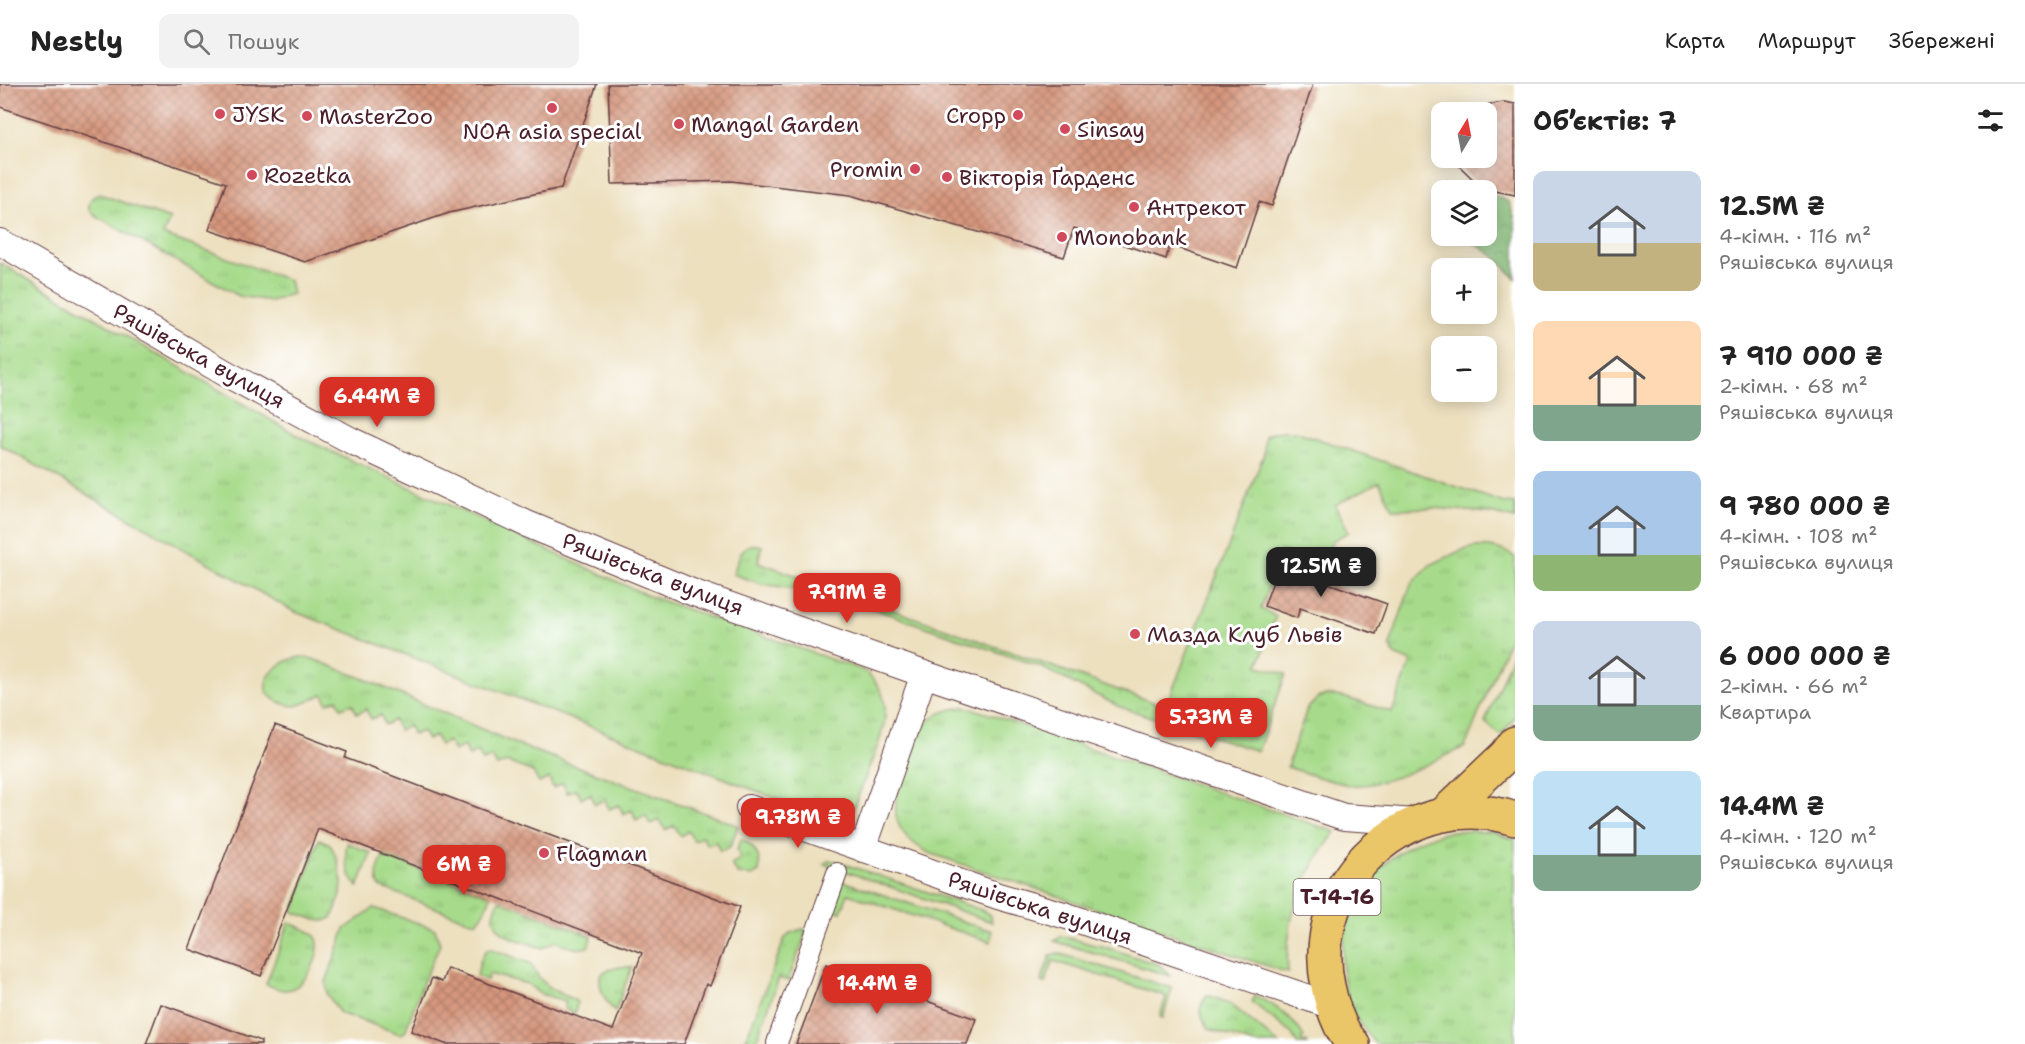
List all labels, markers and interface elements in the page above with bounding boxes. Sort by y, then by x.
search box [159,14,579,68]
text: Nestly [30,22,123,60]
icon: search [180,25,213,58]
text: Пошук [228,27,299,56]
text: Карта [1665,27,1725,55]
text: Маршрут [1758,27,1856,55]
text: Збережені [1889,27,1995,55]
place label: JYSK [232,100,284,129]
marker: NOA asia special [545,101,559,115]
place label: Cropp [946,101,1006,130]
place label: MasterZoo [319,102,433,131]
north arrow [1431,102,1497,168]
map controls [1431,102,1497,402]
text: Об’єктів: 7 [1533,103,1676,138]
icon: filters [1974,104,2007,137]
marker: JYSK [213,107,227,121]
marker: Cropp [1011,108,1025,122]
marker: MasterZoo [300,109,314,123]
place label: Mangal Garden [691,110,859,139]
place label: Sinsay [1077,115,1145,144]
place label: NOA asia special [463,117,642,146]
marker: Mangal Garden [672,117,686,131]
marker: Sinsay [1058,122,1072,136]
place label: Promin [830,155,903,184]
place label: Rozetka [264,161,351,190]
marker: Promin [908,162,922,176]
place label: Вікторія Ґарденс [959,163,1135,192]
marker: Rozetka [245,168,259,182]
marker: Вікторія Ґарденс [940,170,954,184]
button: layers [1431,180,1497,246]
text: 12.5M ₴ [1719,188,1825,223]
place label: Антрекот [1146,193,1247,222]
icon: home [1581,195,1653,267]
marker: Антрекот [1127,200,1141,214]
place label: Monobank [1074,223,1187,252]
text: 4-кімн. · 116 m² [1719,223,1871,249]
marker: Monobank [1055,230,1069,244]
text: Ряшівська вулиця [1719,249,1894,275]
button: + [1431,258,1497,324]
street label: Ряшівська вулиця [108,297,290,415]
button: − [1431,336,1497,402]
text: 7 910 000 ₴ [1719,338,1883,373]
icon: home [1581,345,1653,417]
text: 2-кімн. · 68 m² [1719,373,1868,399]
pin: 6.44M ₴ [322,377,432,428]
text: 6.44M ₴ [333,383,421,409]
text: Ряшівська вулиця [1719,399,1894,425]
text: 9 780 000 ₴ [1719,488,1890,523]
icon: home [1581,495,1653,567]
text: 4-кімн. · 108 m² [1719,523,1877,549]
street label: Ряшівська вулиця [558,526,748,622]
pin: 12.5M ₴ [1266,547,1376,598]
text: Ряшівська вулиця [1719,549,1894,575]
text: 12.5M ₴ [1280,553,1362,579]
pin: 7.91M ₴ [792,573,902,624]
text: 7.91M ₴ [807,579,887,605]
place label: Мазда Клуб Львів [1147,620,1342,649]
marker: Мазда Клуб Львів [1128,627,1142,641]
text: 6 000 000 ₴ [1719,638,1891,673]
icon: home [1581,645,1653,717]
text: 2-кімн. · 66 m² [1719,673,1868,699]
pin: 5.73M ₴ [1156,698,1266,749]
text: Квартира [1719,699,1811,725]
text: 5.73M ₴ [1169,704,1253,730]
text: 14.4M ₴ [1719,788,1825,823]
icon: home [1581,795,1653,867]
pin: 9.78M ₴ [743,798,853,849]
text: 9.78M ₴ [755,804,841,830]
text: 4-кімн. · 120 m² [1719,823,1877,849]
place label: Flagman [556,839,647,868]
pin: 6M ₴ [428,845,500,896]
marker: Flagman [537,846,551,860]
text: Ряшівська вулиця [1719,849,1894,875]
text: 6M ₴ [437,851,491,877]
street label: Ряшівська вулиця [944,865,1136,951]
road number: Т-14-16 [1294,879,1380,915]
pin: 14.4M ₴ [822,964,932,1015]
text: 14.4M ₴ [836,970,918,996]

